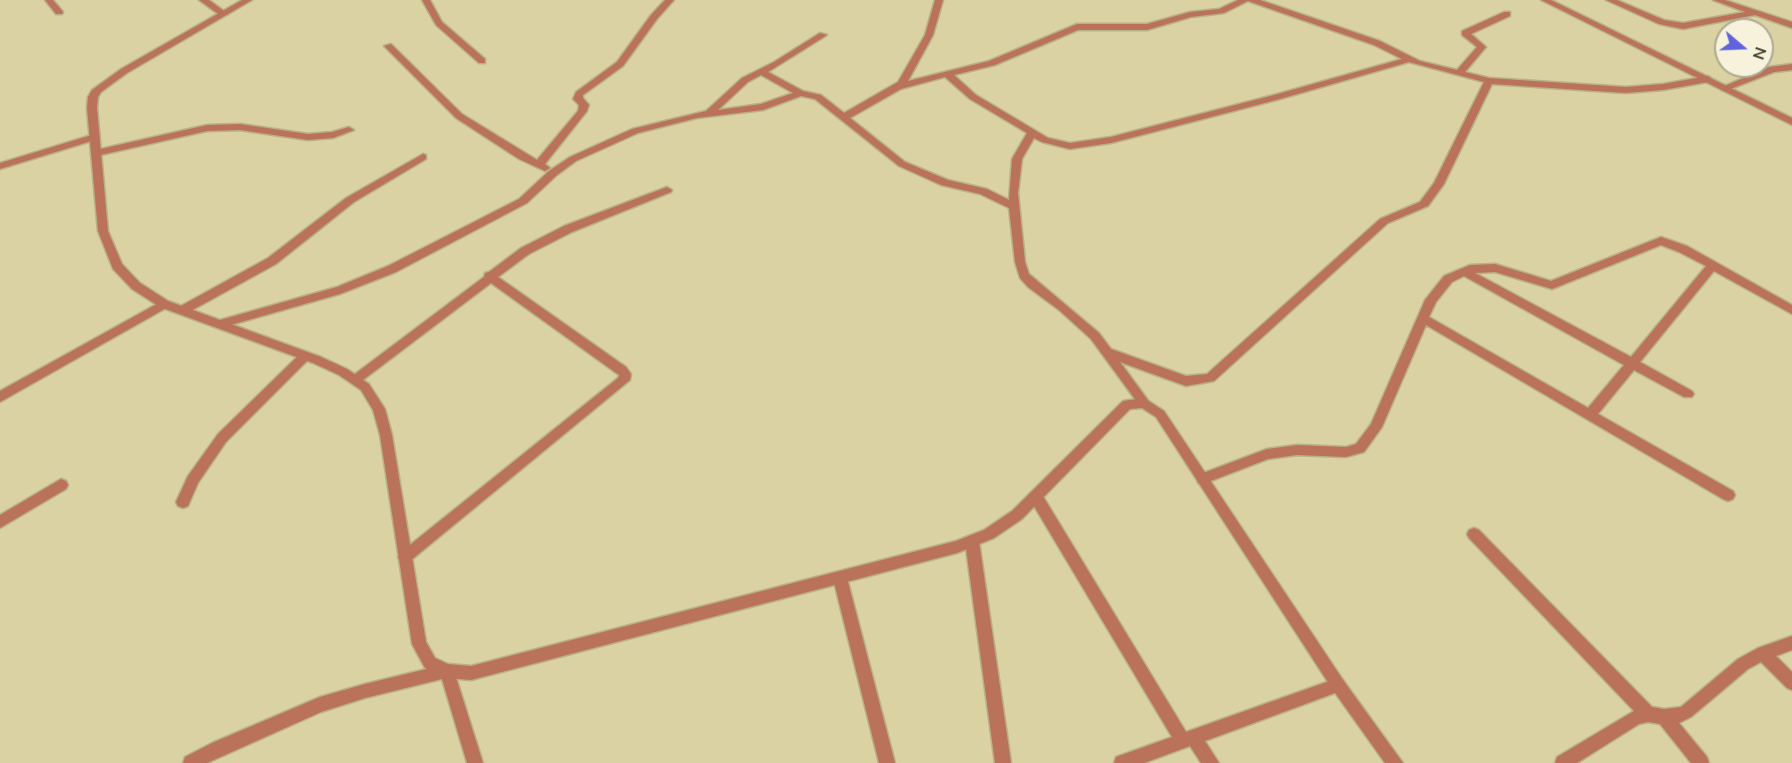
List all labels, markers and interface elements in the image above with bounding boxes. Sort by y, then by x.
north arrow [1714,18,1774,78]
text: N [1747,44,1771,62]

